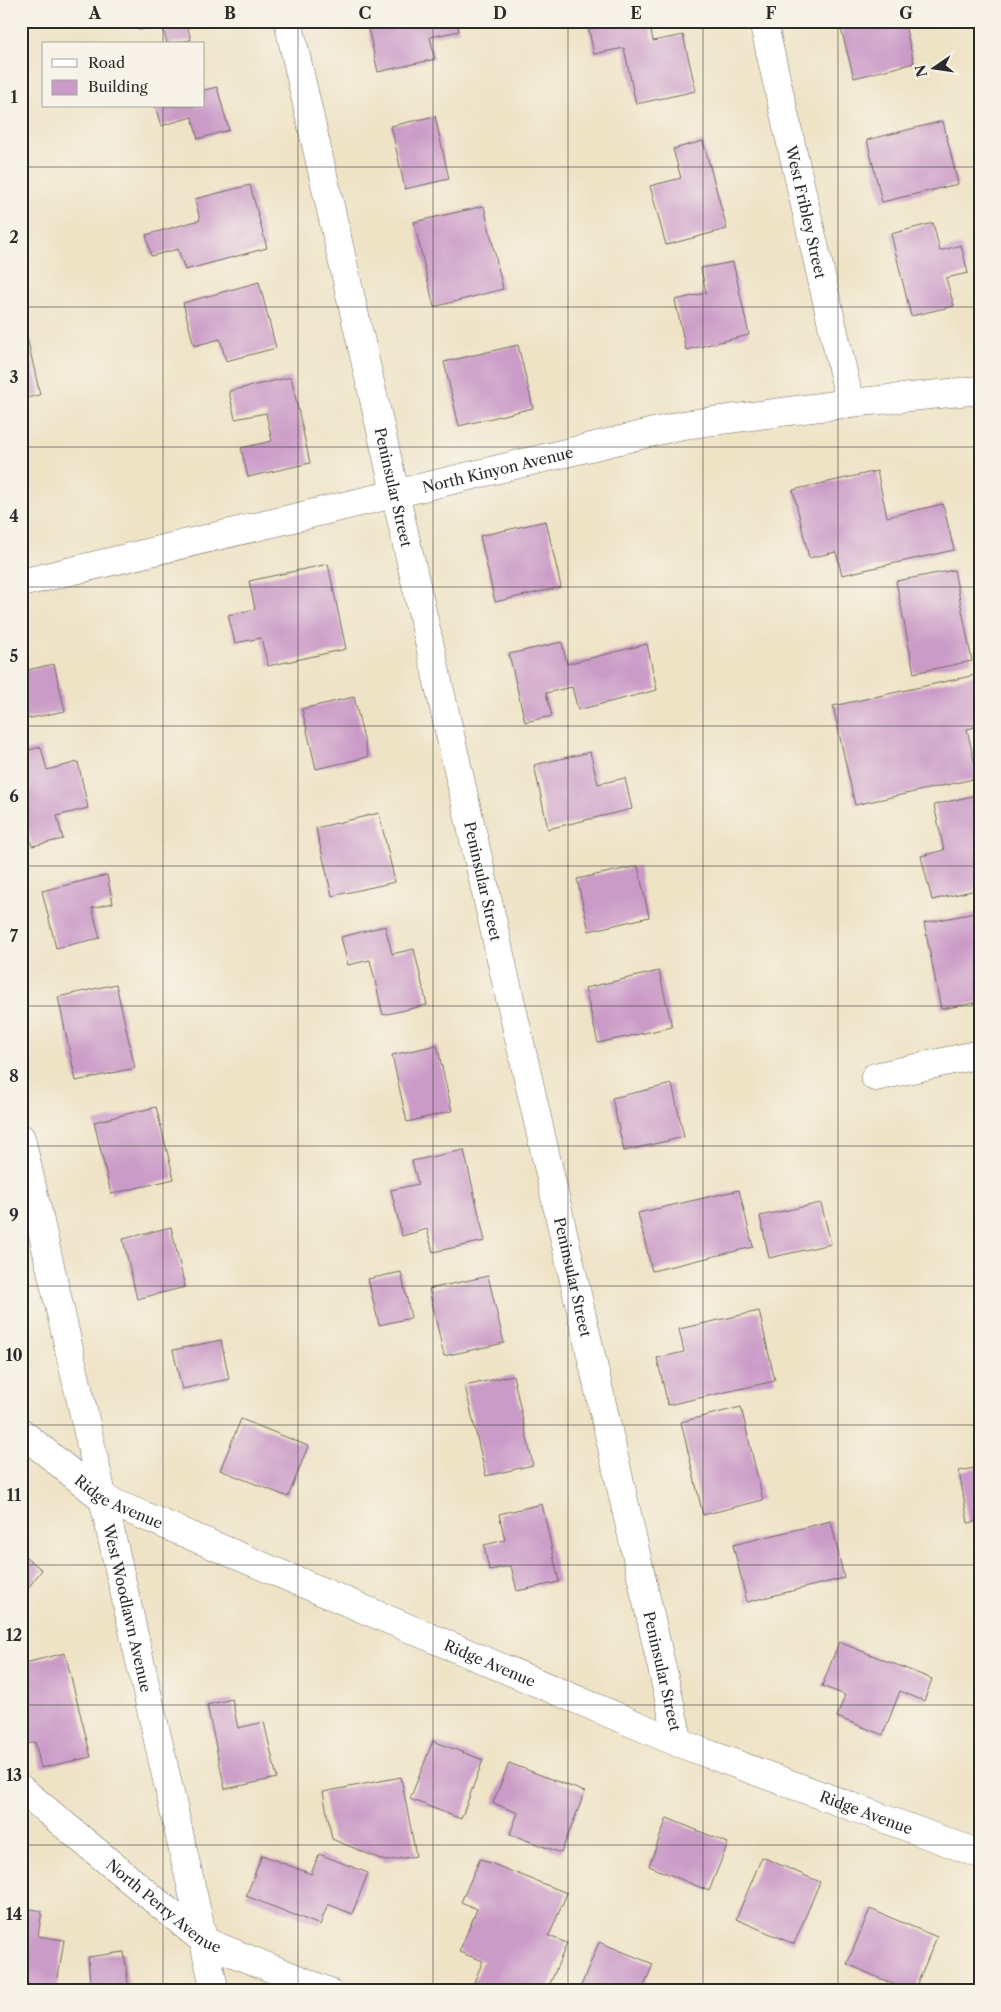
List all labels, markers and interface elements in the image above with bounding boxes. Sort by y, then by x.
text: A [88,3,102,23]
text: B [224,3,236,23]
text: C [359,3,371,23]
text: D [493,3,507,23]
text: E [630,3,642,23]
text: F [766,3,777,23]
text: G [899,3,913,23]
legend [42,42,205,108]
north arrow [908,42,958,92]
text: Road [88,53,125,72]
text: N [911,63,931,79]
text: Building [88,77,148,96]
text: 1 [10,87,18,107]
street label: West Fribley Street [782,143,831,281]
text: 2 [9,227,19,247]
text: 3 [9,367,19,387]
street label: Peninsular Street [371,426,417,549]
street label: North Kinyon Avenue [420,442,575,496]
text: 4 [9,506,19,526]
text: 5 [10,646,19,666]
text: 6 [9,786,19,806]
street label: Peninsular Street [461,819,506,943]
text: 7 [10,926,19,946]
text: 8 [9,1066,19,1086]
text: 9 [9,1205,19,1225]
street label: Peninsular Street [550,1215,596,1339]
text: 10 [5,1345,23,1365]
street label: Ridge Avenue [71,1470,166,1532]
text: 11 [7,1485,22,1505]
street label: West Woodlawn Avenue [99,1521,156,1694]
street label: Peninsular Street [640,1609,686,1733]
text: 12 [6,1625,22,1645]
street label: Ridge Avenue [441,1635,539,1691]
text: 13 [6,1765,22,1785]
street label: Ridge Avenue [817,1786,915,1838]
street label: North Perry Avenue [103,1855,224,1957]
text: 14 [6,1904,22,1924]

